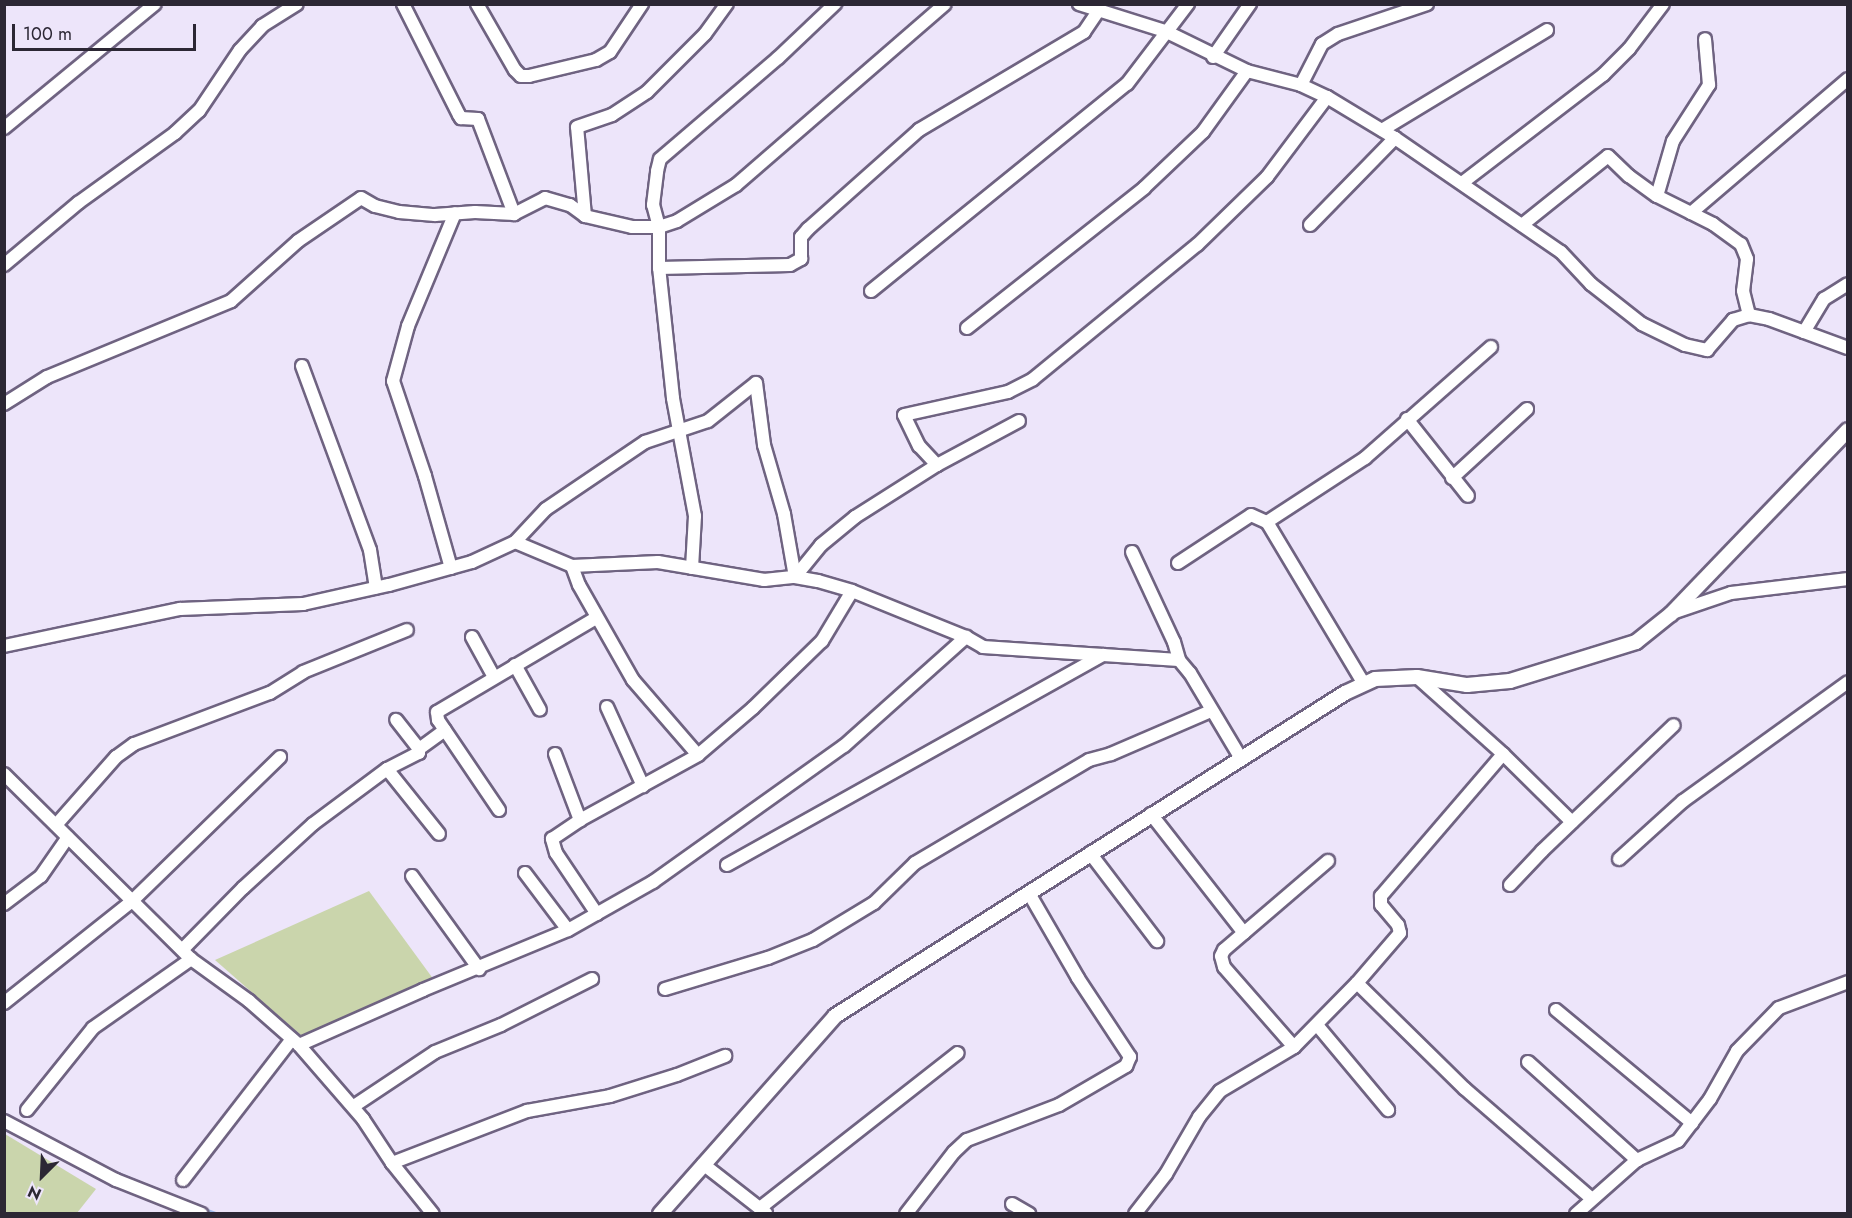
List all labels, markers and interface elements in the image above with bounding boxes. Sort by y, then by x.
scale bar [15,12,200,50]
text: 100 m [23,21,72,47]
north arrow [12,1146,72,1206]
text: N [24,1180,45,1206]

